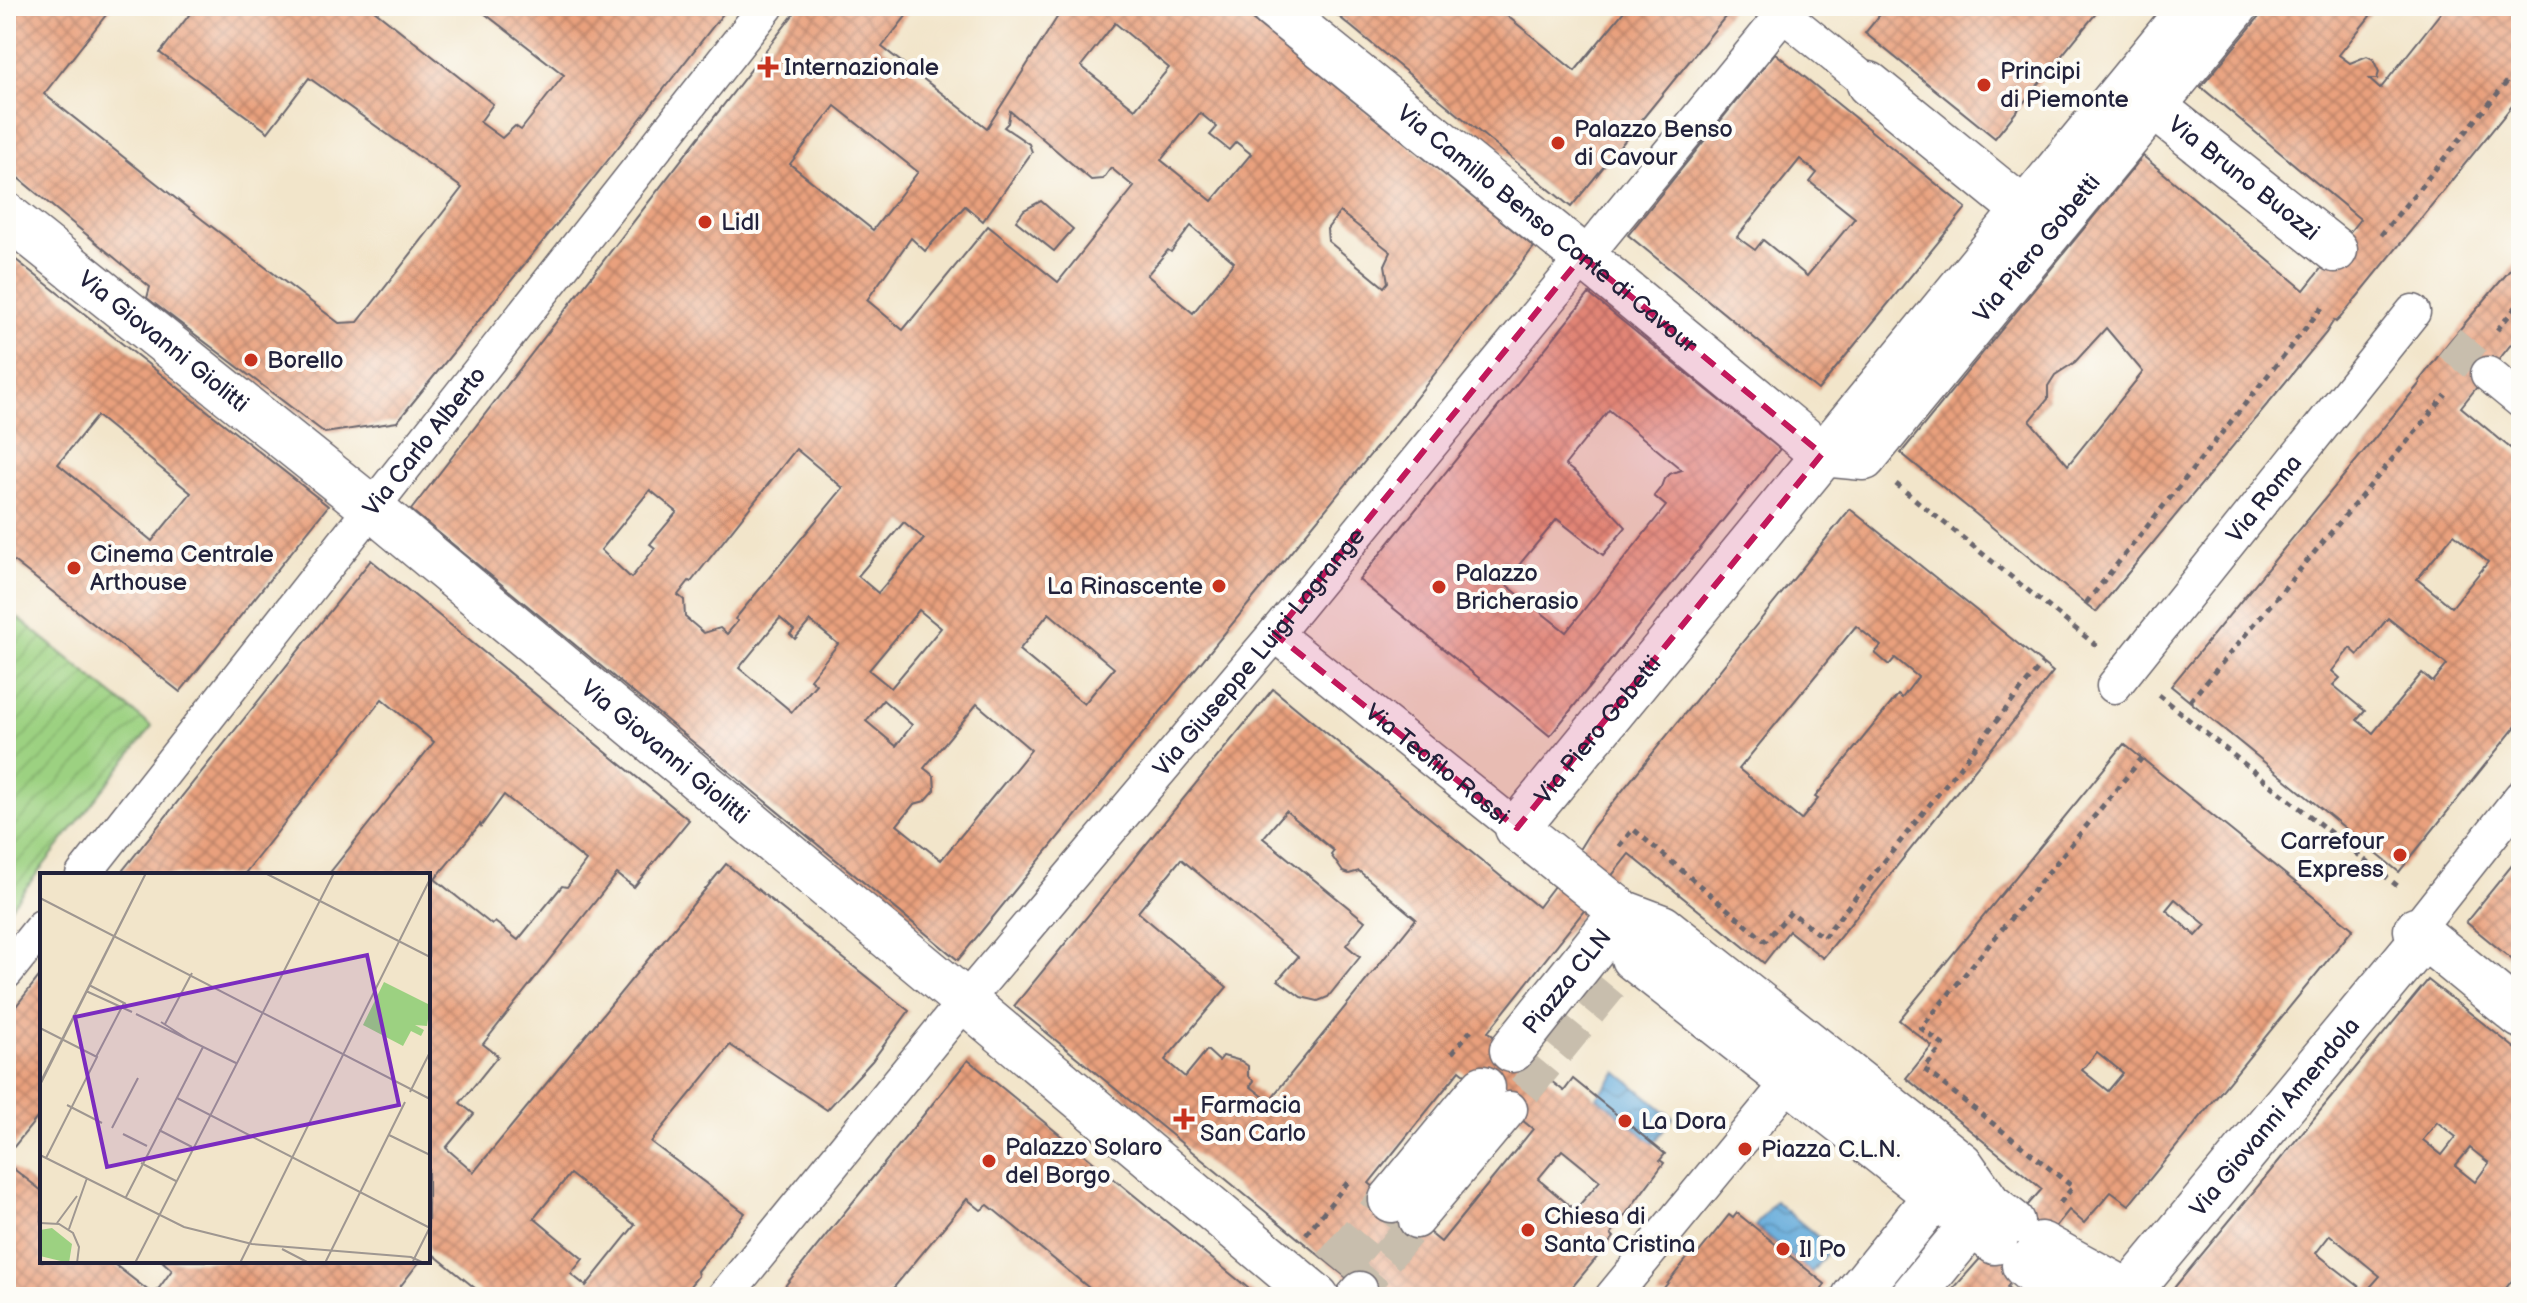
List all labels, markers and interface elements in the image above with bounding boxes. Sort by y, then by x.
place label: Internazionale [784,53,939,82]
place label: Principi di Piemonte [2000,57,2129,114]
marker: Internazionale [759,58,777,76]
marker: Principi di Piemonte [1975,76,1993,94]
street label: Via Camillo Benso Conte di Cavour [1391,99,1703,360]
street label: Via Bruno Buozzi [2162,110,2325,247]
place label: Palazzo Benso di Cavour [1574,115,1733,172]
marker: Palazzo Benso di Cavour [1549,134,1567,152]
street label: Via Piero Gobetti [1968,168,2107,329]
place label: Lidl [721,208,760,237]
marker: Lidl [696,213,714,231]
street label: Via Giovanni Giolitti [72,265,254,419]
place label: Borello [267,346,344,375]
marker: Borello [242,351,260,369]
street label: Via Carlo Alberto [357,361,493,522]
street label: Via Roma [2220,449,2308,549]
street label: Via Giuseppe Luigi Lagrange [1147,522,1371,782]
place label: Cinema Centrale Arthouse [90,540,274,597]
marker: Cinema Centrale Arthouse [65,559,83,577]
place label: Palazzo Bricherasio [1455,559,1579,616]
place label: La Rinascente [1047,572,1203,601]
marker: La Rinascente [1210,577,1228,595]
marker: Palazzo Bricherasio [1430,578,1448,596]
street label: Via Piero Gobetti [1529,650,1668,810]
street label: Via Giovanni Giolitti [575,674,755,830]
street label: Via Teofilo Rossi [1359,698,1515,831]
place label: Carrefour Express [2280,827,2384,884]
marker: Carrefour Express [2391,846,2409,864]
inset map [40,873,430,1263]
street label: Piazza CLN [1517,923,1618,1040]
street label: Via Giovanni Amendola [2184,1012,2366,1223]
place label: Farmacia San Carlo [1200,1091,1306,1148]
place label: La Dora [1641,1107,1727,1136]
marker: Farmacia San Carlo [1175,1110,1193,1128]
marker: La Dora [1616,1112,1634,1130]
place label: Palazzo Solaro del Borgo [1005,1133,1163,1190]
place label: Piazza C.L.N. [1761,1135,1901,1164]
marker: Piazza C.L.N. [1736,1140,1754,1158]
marker: Palazzo Solaro del Borgo [980,1152,998,1170]
place label: Chiesa di Santa Cristina [1544,1202,1696,1259]
marker: Chiesa di Santa Cristina [1519,1221,1537,1239]
place label: Il Po [1799,1235,1846,1264]
marker: Il Po [1774,1240,1792,1258]

